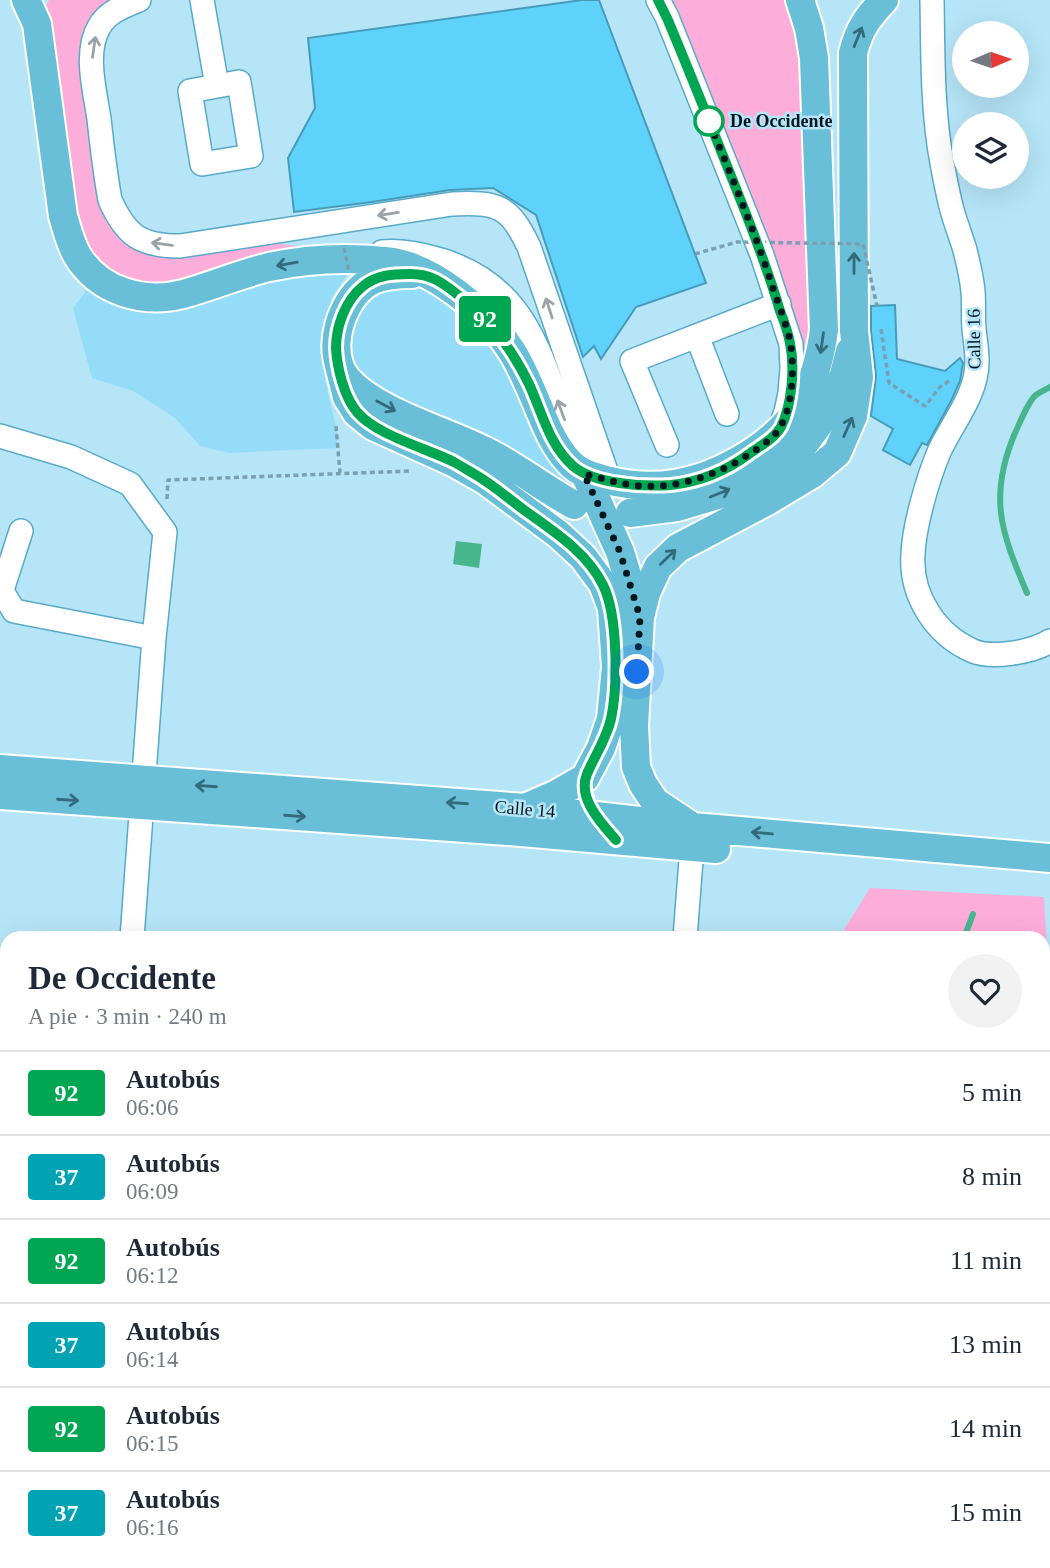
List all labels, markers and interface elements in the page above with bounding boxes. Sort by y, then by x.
north arrow [952,21,1029,98]
map controls [952,21,1029,189]
one-way arrow [853,26,866,48]
one-way arrow [88,36,101,59]
marker: De Occidente [694,106,724,136]
place label: De Occidente [730,111,832,131]
button: layers [952,112,1029,189]
one-way arrow [377,207,400,220]
one-way arrow [151,238,174,251]
one-way arrow [847,252,861,275]
one-way arrow [276,258,299,271]
line badge: 92 [454,296,516,342]
one-way arrow [542,298,554,320]
text: 92 [473,306,497,332]
street label: Calle 16 [963,309,985,369]
one-way arrow [815,332,828,354]
one-way arrow [375,399,396,413]
one-way arrow [554,399,567,421]
one-way arrow [842,417,855,438]
one-way arrow [709,486,730,499]
one-way arrow [660,548,677,565]
your location [619,654,654,689]
one-way arrow [195,779,218,792]
one-way arrow [56,794,79,807]
street label: Calle 14 [494,796,556,822]
one-way arrow [446,797,469,810]
one-way arrow [283,810,306,823]
one-way arrow [752,826,774,839]
button: heart [948,954,1022,1028]
text: De Occidente [28,960,216,996]
text: A pie · 3 min · 240 m [28,1004,227,1029]
text: Autobús [126,1065,220,1094]
text: 5 min [962,1078,1022,1107]
text: 92 [55,1080,79,1106]
text: 06:06 [126,1095,178,1120]
text: Autobús [126,1149,220,1178]
text: 8 min [962,1162,1022,1191]
text: 37 [55,1164,79,1190]
text: 06:09 [126,1179,178,1204]
text: Autobús [126,1233,220,1262]
text: 11 min [950,1246,1022,1275]
text: 92 [55,1248,79,1274]
text: 06:12 [126,1263,178,1288]
text: Autobús [126,1317,220,1346]
text: 13 min [949,1330,1022,1359]
text: 37 [55,1332,79,1358]
text: 06:14 [126,1347,178,1372]
text: Autobús [126,1401,220,1430]
text: 14 min [949,1414,1022,1443]
text: 92 [55,1416,79,1442]
text: 06:15 [126,1431,178,1456]
text: Autobús [126,1485,220,1514]
text: 15 min [949,1498,1022,1527]
text: 37 [55,1500,79,1526]
text: 06:16 [126,1515,178,1540]

